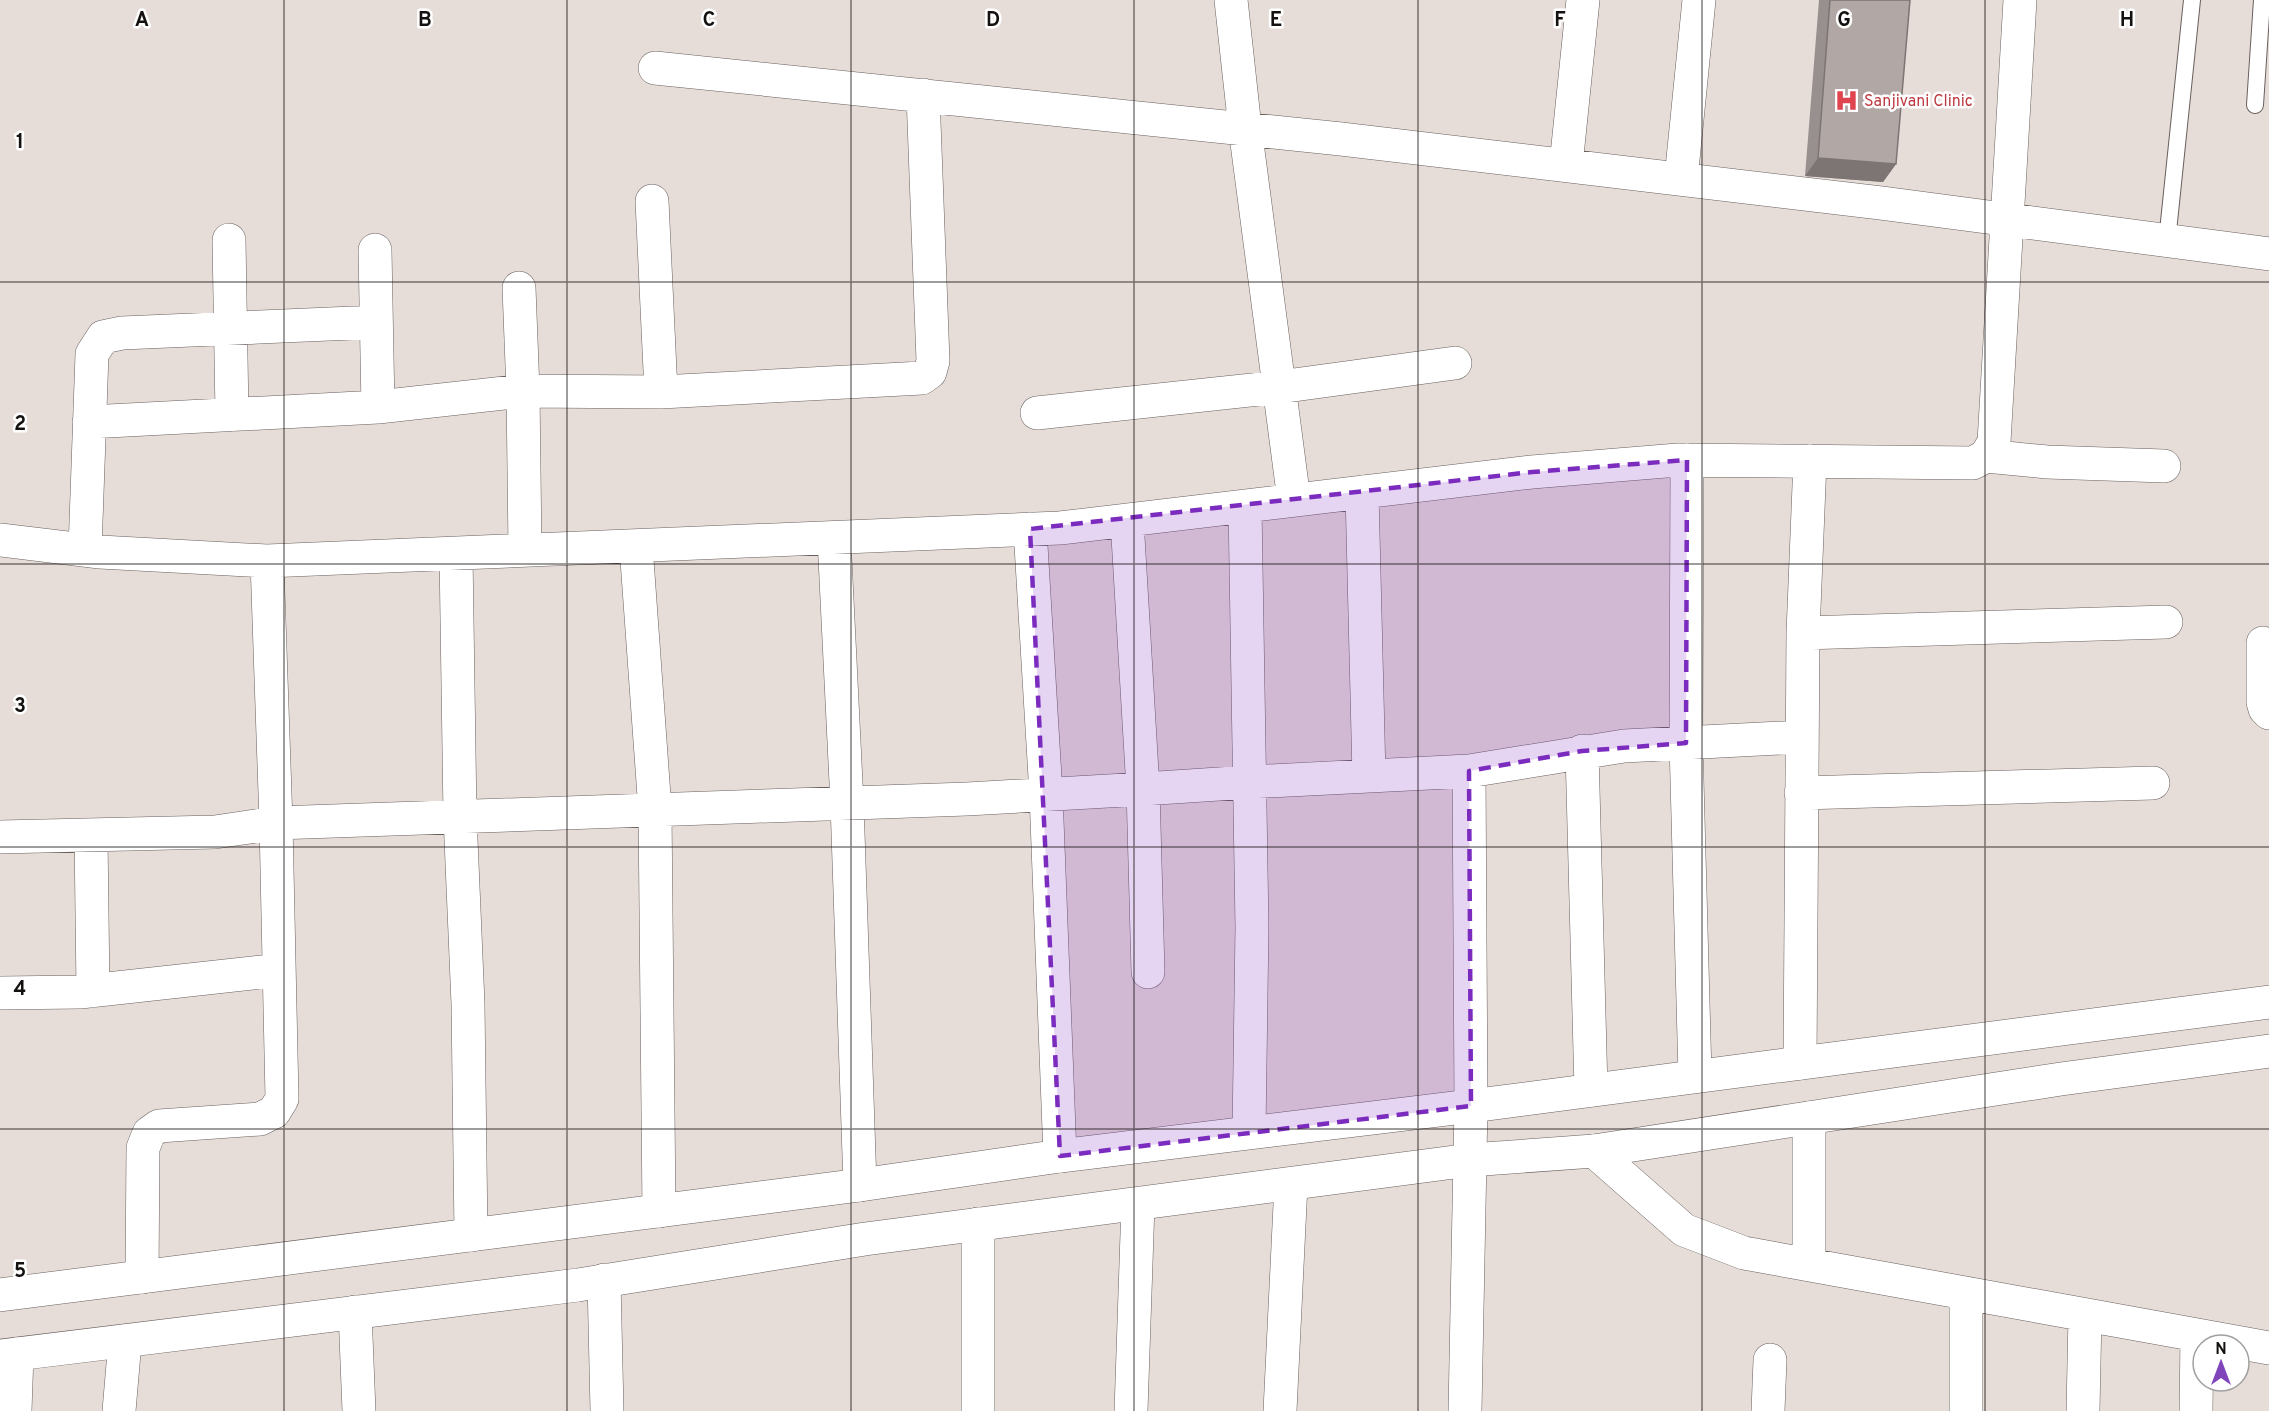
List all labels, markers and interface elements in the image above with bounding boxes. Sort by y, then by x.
text: A [135,8,149,34]
text: B [418,8,432,34]
text: C [703,8,715,34]
text: D [986,8,1000,34]
text: E [1270,8,1282,34]
text: F [1554,8,1566,34]
text: G [1837,8,1851,34]
text: H [2120,8,2134,34]
hospital icon: Sanjivani Clinic [1833,87,1859,113]
place label: Sanjivani Clinic [1864,92,1973,112]
text: 1 [16,130,24,156]
text: 2 [14,412,26,438]
text: 3 [14,694,26,720]
text: 4 [14,977,26,1003]
text: 5 [14,1259,26,1285]
north arrow [2191,1333,2251,1393]
text: N [2215,1340,2227,1360]

